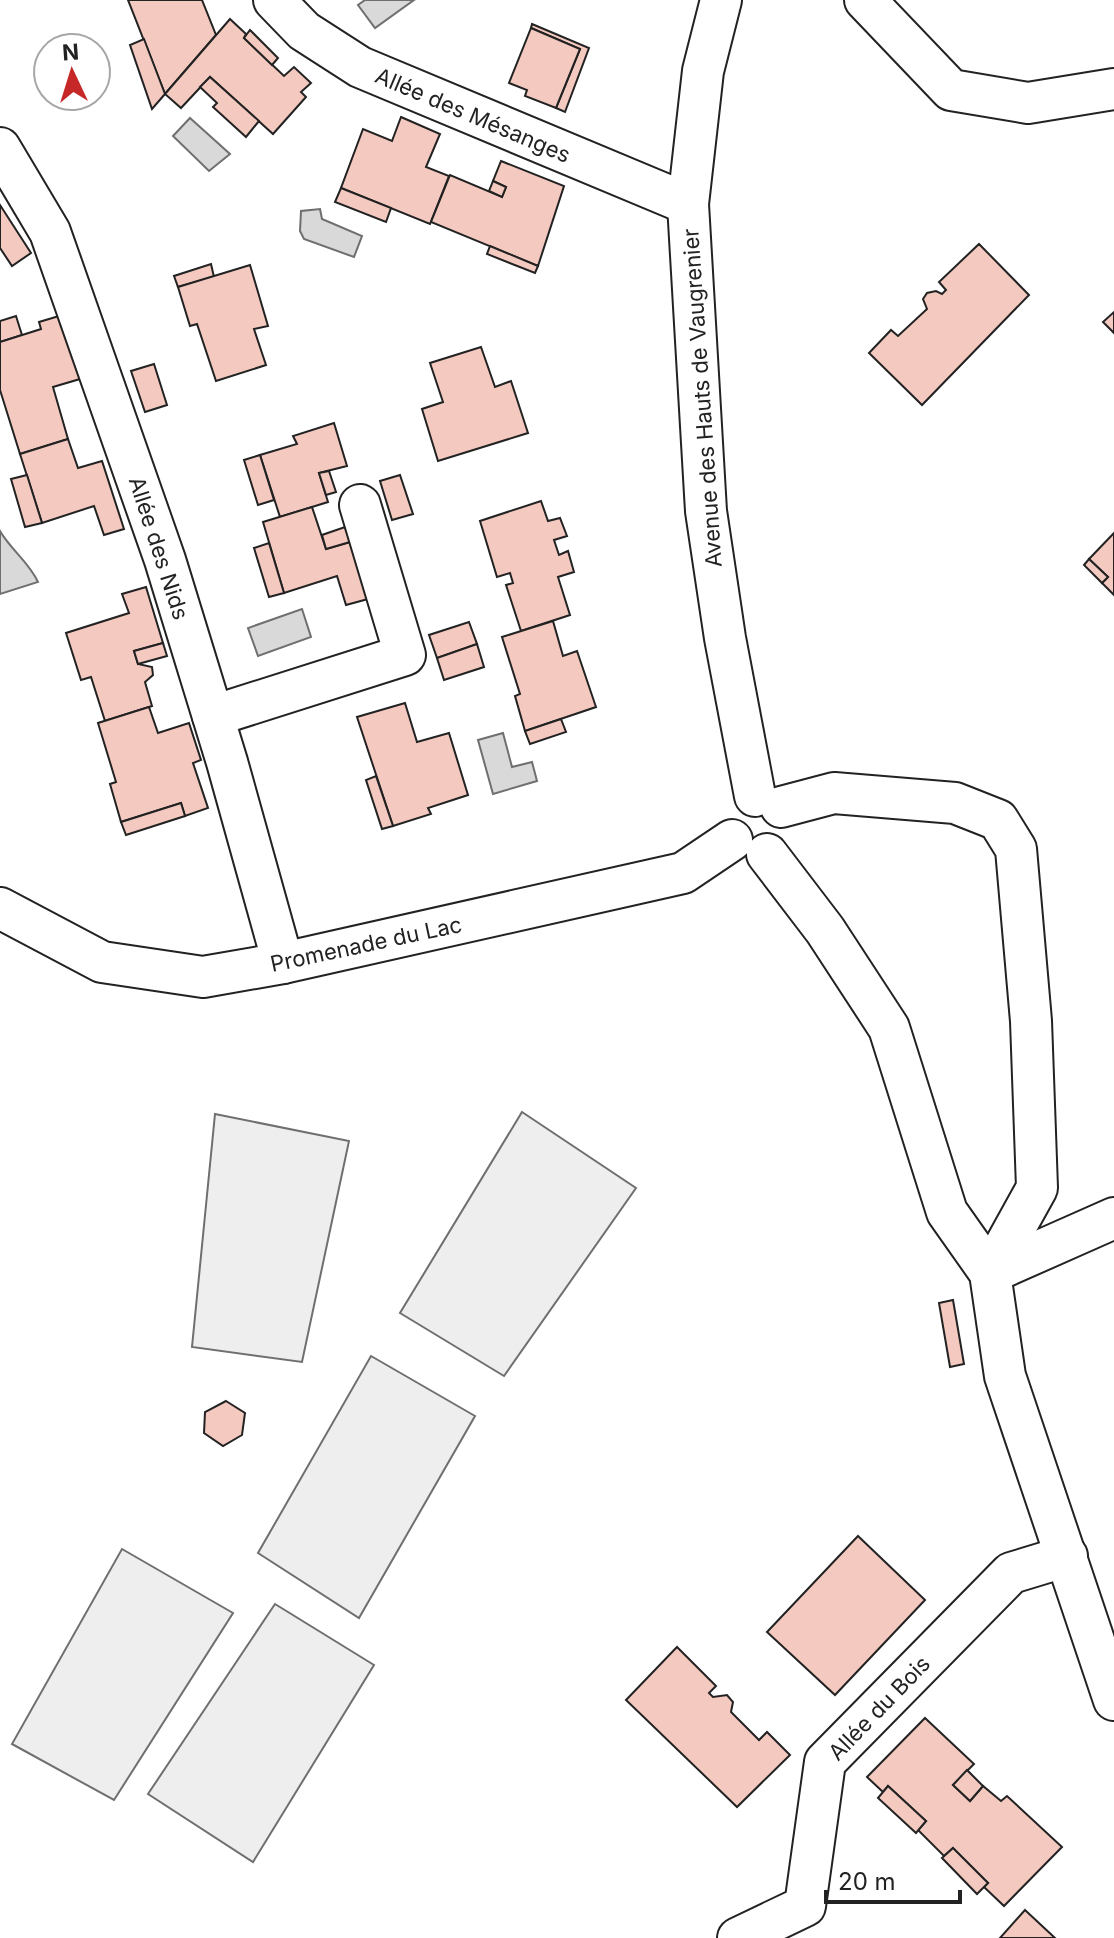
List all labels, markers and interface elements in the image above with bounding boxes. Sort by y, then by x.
north arrow [32,32,112,112]
text: N [61,38,80,66]
street label: Allée des Mésanges [372,62,574,168]
street label: Avenue des Hauts de Vaugrenier [677,228,727,568]
street label: Allée des Nids [124,473,194,623]
street label: Promenade du Lac [268,911,464,977]
street label: Allée du Bois [823,1650,935,1766]
scale bar [826,1854,960,1904]
text: 20 m [838,1867,896,1896]

